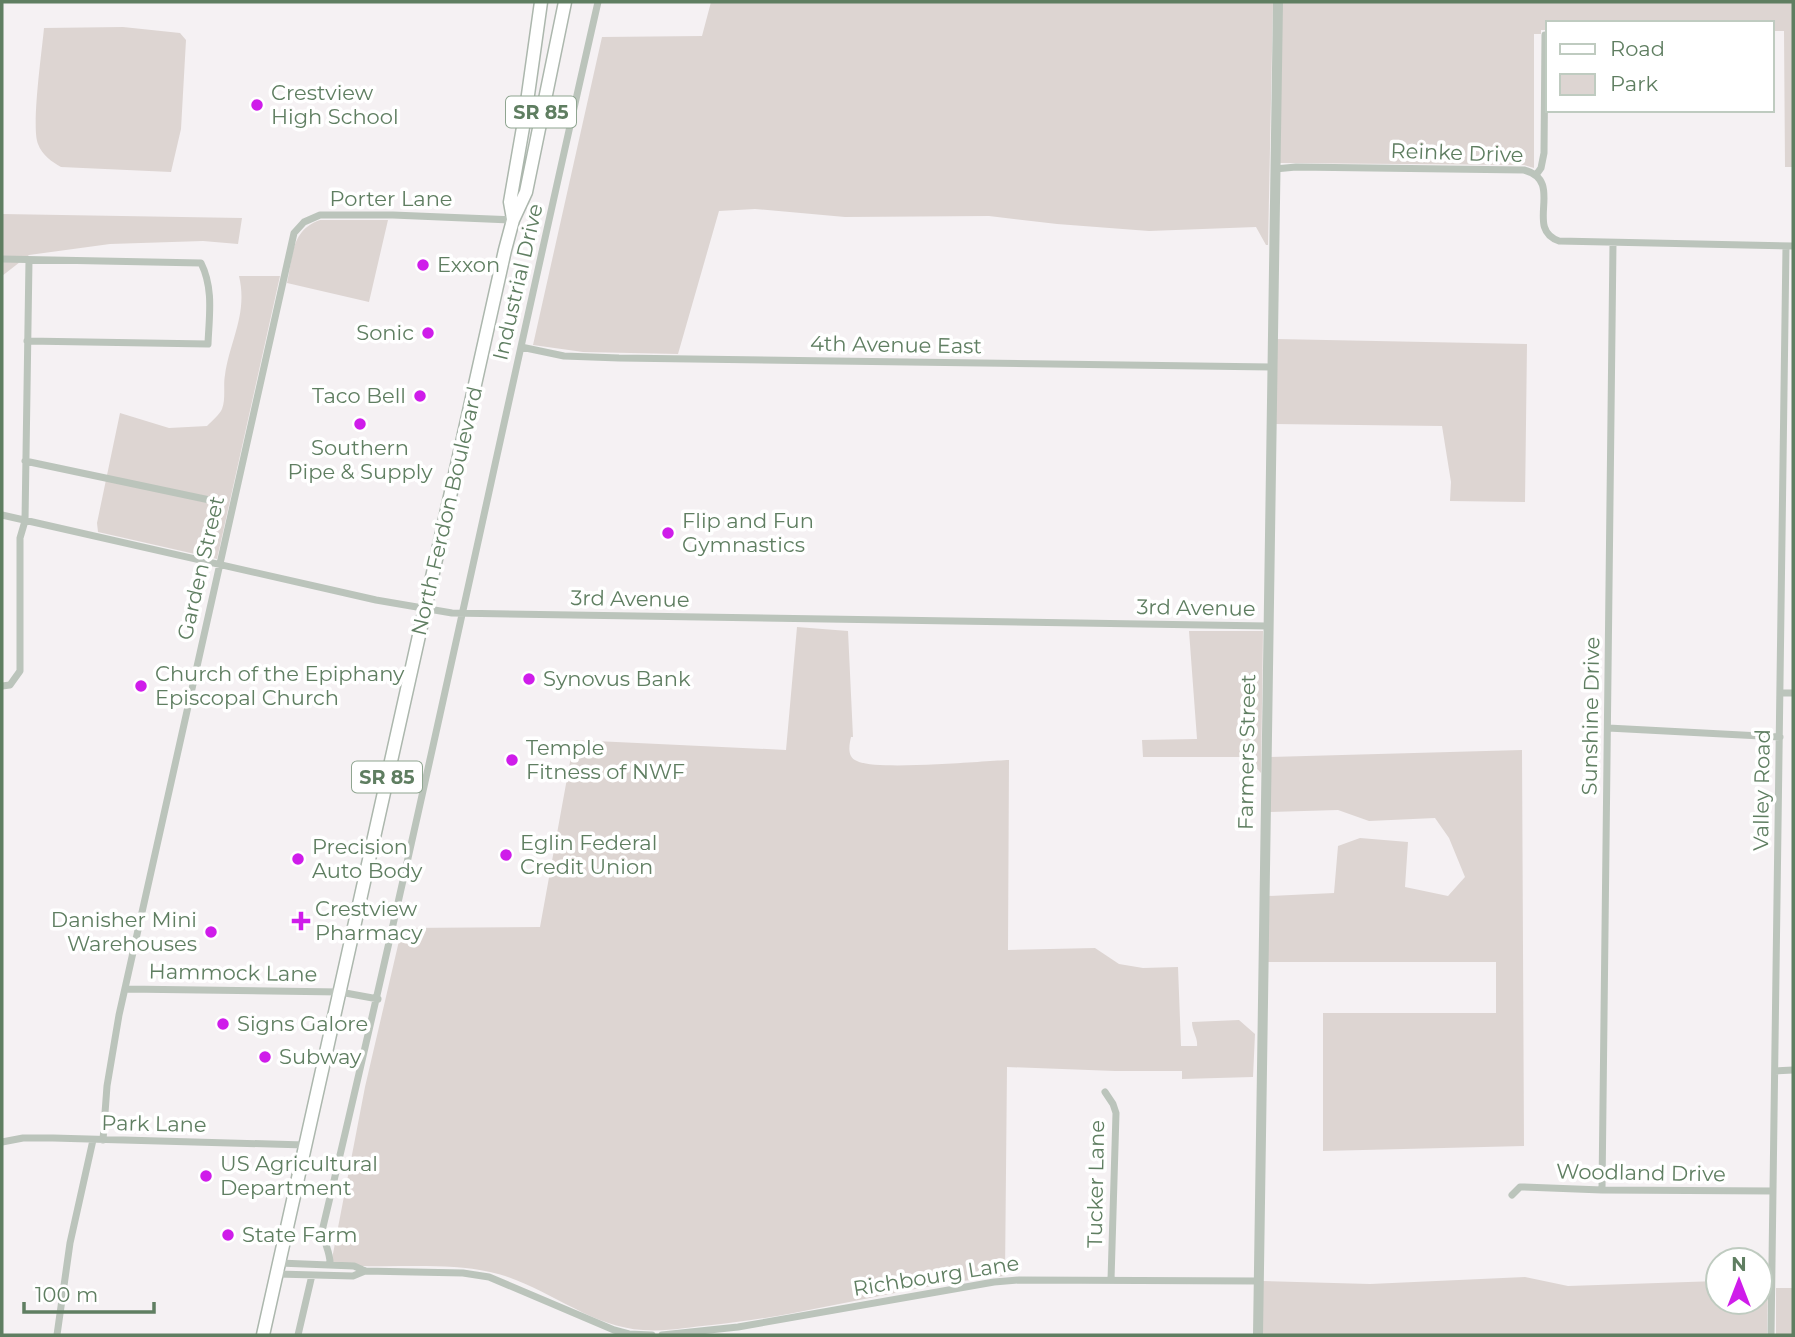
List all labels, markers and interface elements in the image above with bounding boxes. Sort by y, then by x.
legend [1546,21,1774,112]
text: Road [1610,36,1665,61]
text: Park [1610,71,1658,96]
place label: Crestview High School [271,80,399,129]
road number: SR 85 [506,96,576,128]
marker: Crestview High School [249,97,265,113]
street label: Reinke Drive [1390,138,1524,167]
street label: Porter Lane [329,186,453,211]
street label: Industrial Drive [487,201,548,363]
place label: Exxon [437,252,500,277]
marker: Exxon [415,257,431,273]
place label: Sonic [356,320,414,345]
marker: Sonic [420,325,436,341]
street label: 4th Avenue East [810,331,982,358]
place label: Taco Bell [312,383,406,408]
street label: North Ferdon Boulevard [406,384,487,638]
marker: Taco Bell [412,388,428,404]
marker: Southern Pipe & Supply [352,416,368,432]
place label: Southern Pipe & Supply [287,435,433,484]
street label: Garden Street [172,494,229,642]
place label: Flip and Fun Gymnastics [682,508,814,557]
marker: Flip and Fun Gymnastics [660,525,676,541]
street label: 3rd Avenue [570,585,690,612]
street label: 3rd Avenue [1136,594,1256,621]
street label: Sunshine Drive [1577,636,1604,796]
place label: Church of the Epiphany Episcopal Church [155,661,405,710]
place label: Synovus Bank [543,666,691,691]
marker: Synovus Bank [521,671,537,687]
street label: Farmers Street [1233,674,1260,830]
marker: Church of the Epiphany Episcopal Church [133,678,149,694]
street label: Valley Road [1748,729,1775,851]
place label: Temple Fitness of NWF [526,735,685,784]
marker: Temple Fitness of NWF [504,752,520,768]
road number: SR 85 [352,762,422,792]
place label: Eglin Federal Credit Union [520,830,657,879]
place label: Precision Auto Body [312,834,423,883]
marker: Eglin Federal Credit Union [498,847,514,863]
marker: Precision Auto Body [290,851,306,867]
place label: Crestview Pharmacy [315,896,423,945]
place label: Danisher Mini Warehouses [51,907,197,956]
marker: Crestview Pharmacy [293,913,309,929]
marker: Danisher Mini Warehouses [203,924,219,940]
street label: Hammock Lane [149,959,317,986]
place label: Signs Galore [237,1011,368,1036]
marker: Signs Galore [215,1016,231,1032]
place label: Subway [279,1044,362,1069]
marker: Subway [257,1049,273,1065]
street label: Park Lane [101,1110,207,1137]
street label: Tucker Lane [1082,1120,1109,1248]
place label: US Agricultural Department [220,1151,378,1200]
street label: Woodland Drive [1556,1159,1726,1186]
marker: US Agricultural Department [198,1168,214,1184]
place label: State Farm [242,1222,358,1247]
marker: State Farm [220,1227,236,1243]
north arrow [1704,1246,1774,1316]
street label: Richbourg Lane [851,1250,1021,1301]
text: N [1731,1253,1747,1276]
scale bar [24,1270,154,1314]
text: 100 m [35,1282,98,1307]

